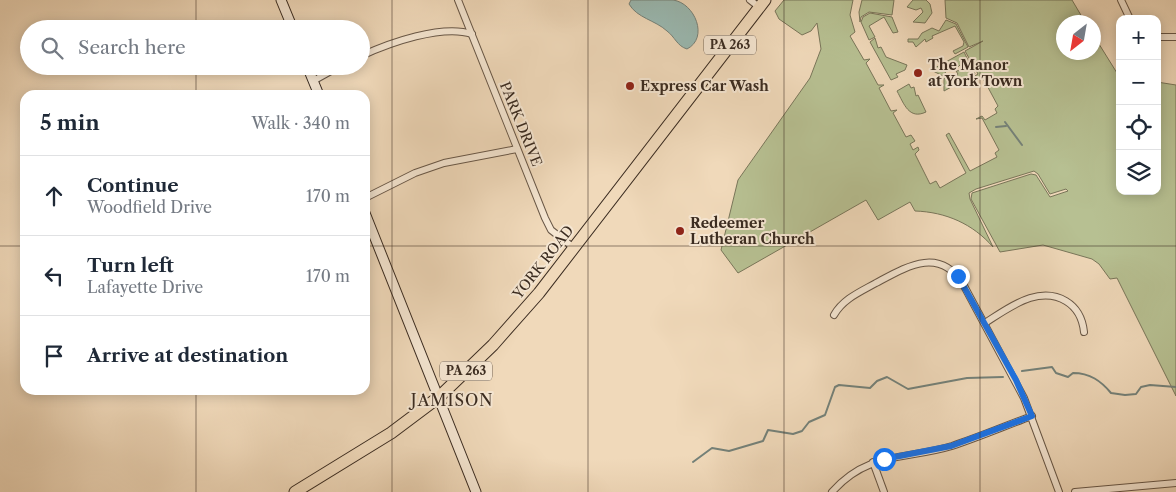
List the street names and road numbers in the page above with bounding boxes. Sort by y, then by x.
road number: PA 263 [704,36,756,54]
street label: PARK DRIVE [496,79,546,169]
street label: YORK ROAD [508,222,577,303]
road number: PA 263 [440,362,492,381]

